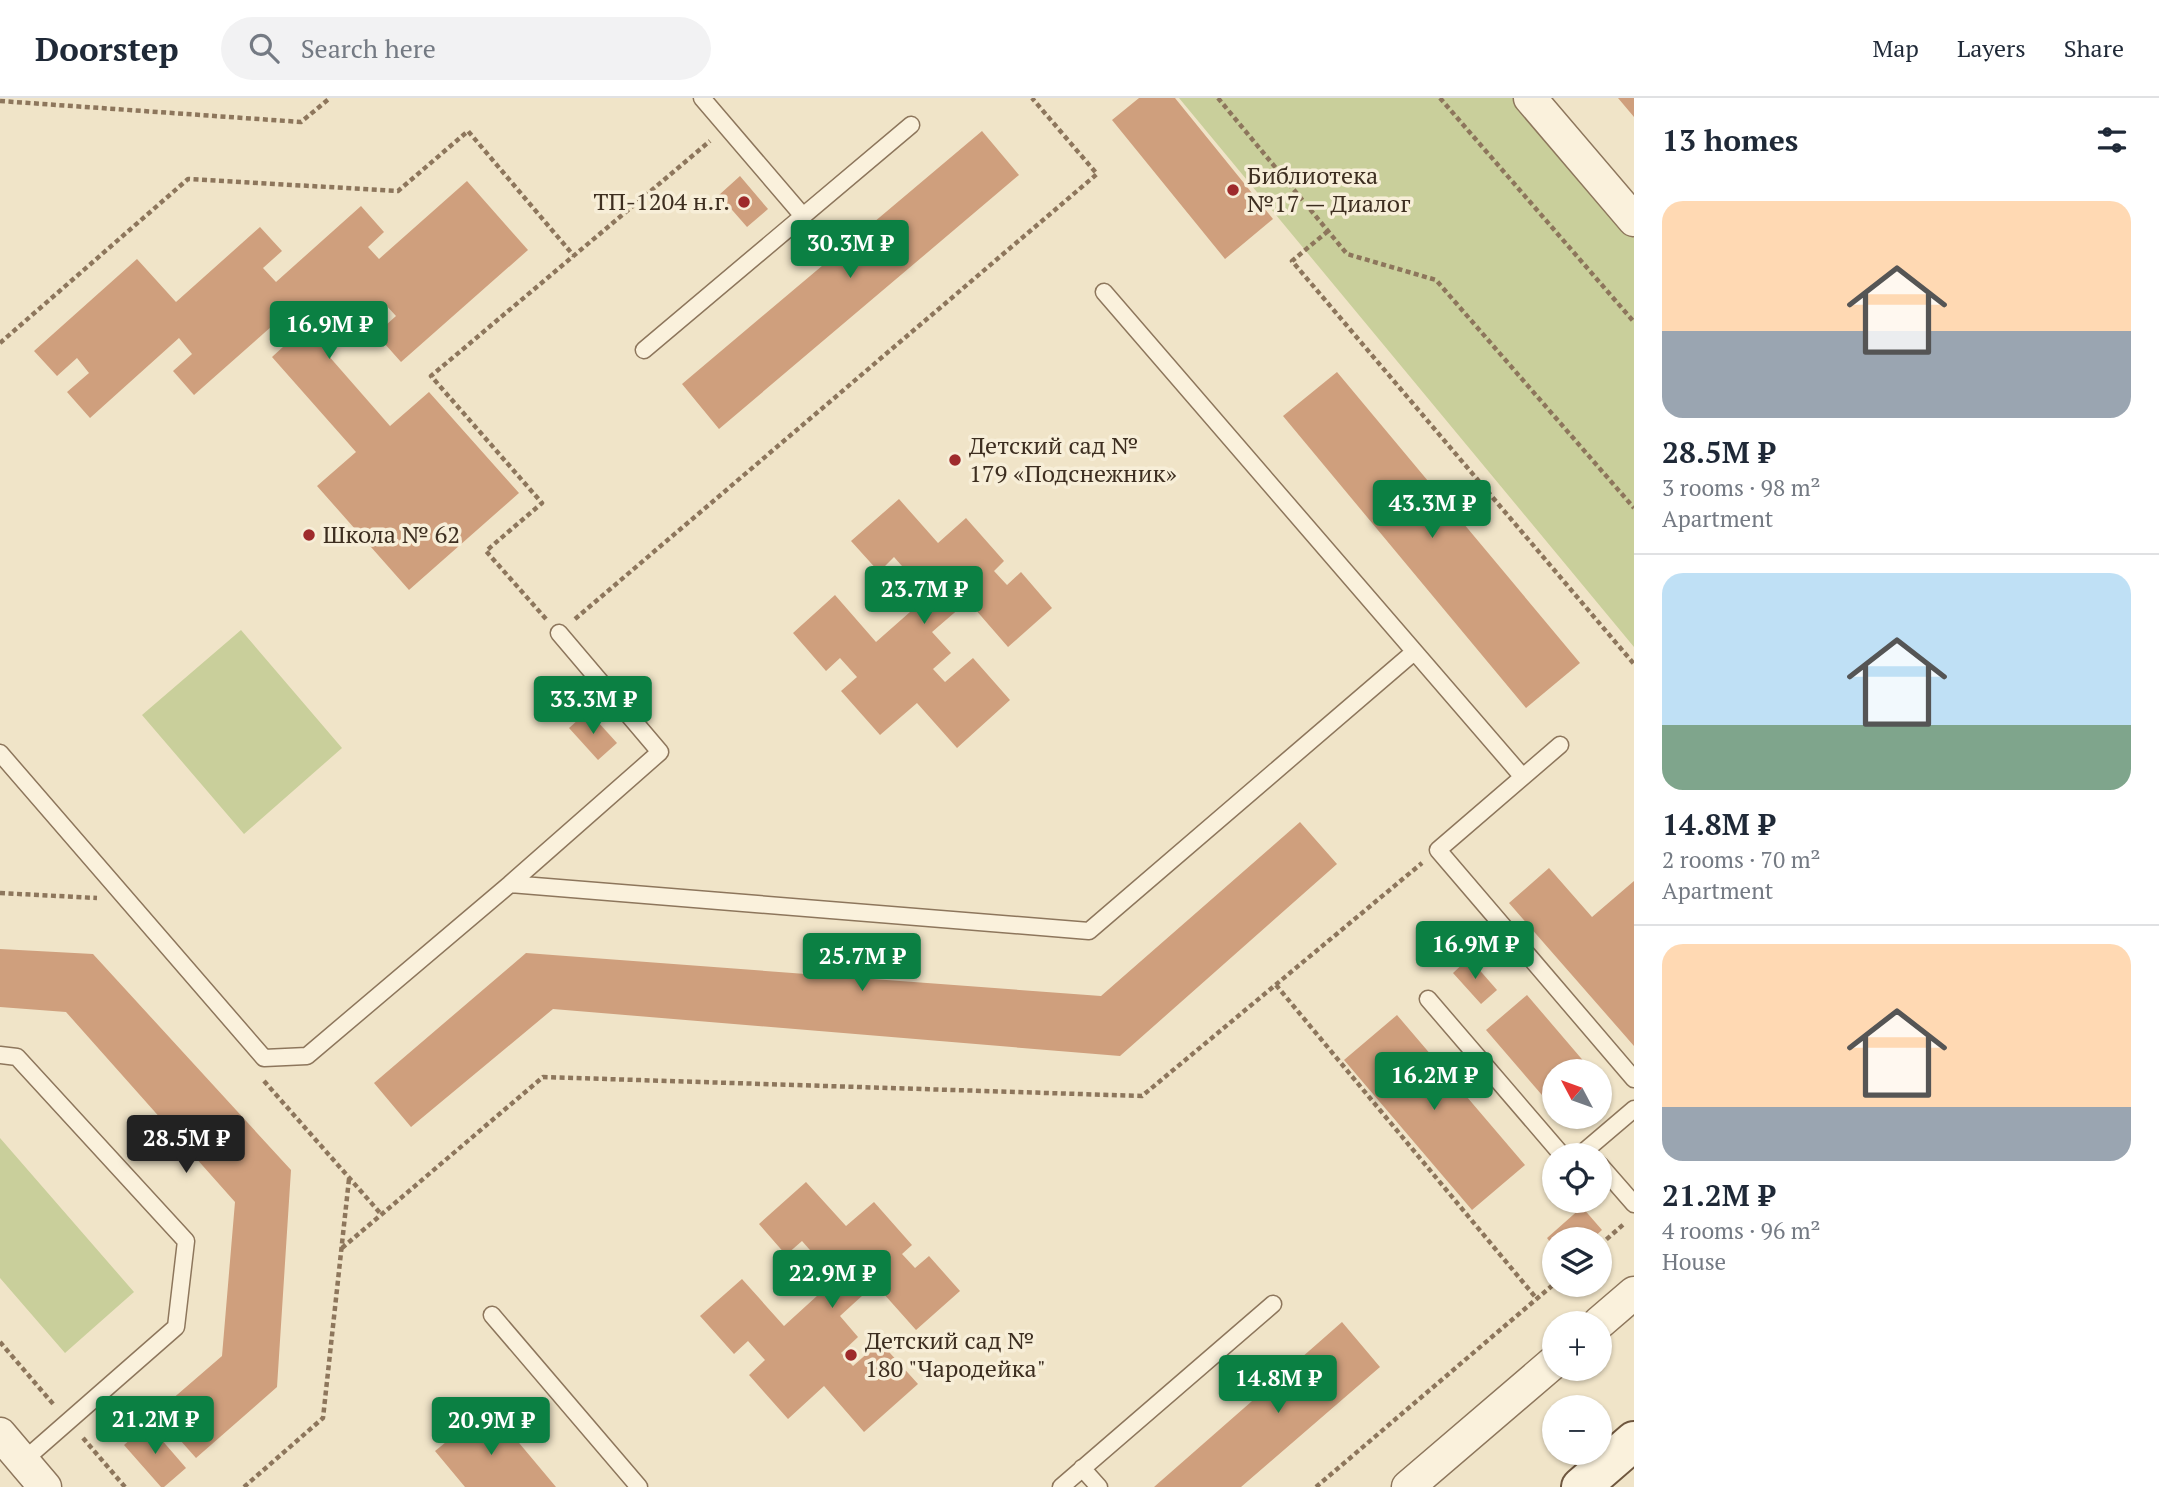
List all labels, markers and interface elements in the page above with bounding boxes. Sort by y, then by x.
search box [221,17,711,80]
text: Doorstep [35,27,179,70]
icon: search [245,29,283,67]
text: Search here [301,31,436,65]
text: Map [1872,32,1919,64]
text: Layers [1957,32,2026,64]
text: Share [2064,32,2124,64]
text: 13 homes [1662,120,1798,160]
icon: filters [2093,121,2131,159]
place label: Библиотека №17 — Диалог [1247,159,1411,219]
marker: Библиотека №17 — Диалог [1225,182,1241,198]
place label: ТП-1204 н.г. [594,185,730,217]
marker: ТП-1204 н.г. [736,194,752,210]
pin: 30.3M ₽ [785,220,915,280]
text: 30.3M ₽ [807,227,893,258]
icon: home [1834,247,1960,373]
pin: 16.9M ₽ [264,302,394,361]
text: 16.9M ₽ [286,308,372,339]
place label: Детский сад № 179 «Подснежник» [969,429,1177,489]
text: 28.5M ₽ [1662,432,1775,472]
marker: Детский сад № 179 «Подснежник» [947,452,963,468]
text: 3 rooms · 98 m² [1662,472,1821,503]
pin: 43.3M ₽ [1367,480,1497,540]
text: 43.3M ₽ [1389,487,1475,518]
text: Apartment [1662,503,1773,534]
place label: Школа № 62 [323,518,460,550]
marker: Школа № 62 [301,527,317,543]
pin: 23.7M ₽ [859,566,989,626]
text: 23.7M ₽ [881,573,967,604]
icon: home [1834,619,1960,745]
pin: 33.3M ₽ [528,676,658,736]
text: 33.3M ₽ [550,683,636,714]
text: 14.8M ₽ [1662,804,1775,844]
text: 2 rooms · 70 m² [1662,844,1821,875]
text: Apartment [1662,875,1773,906]
pin: 16.9M ₽ [1410,922,1540,981]
text: 16.9M ₽ [1432,928,1518,959]
pin: 25.7M ₽ [797,934,927,993]
text: 25.7M ₽ [819,940,905,971]
icon: home [1834,990,1960,1116]
pin: 16.2M ₽ [1369,1052,1499,1112]
text: 16.2M ₽ [1391,1059,1477,1090]
north arrow [1542,1059,1612,1129]
map controls [1542,1059,1612,1465]
pin: 28.5M ₽ [121,1116,251,1175]
text: 28.5M ₽ [143,1122,229,1153]
button: locate [1542,1143,1612,1213]
text: 21.2M ₽ [1662,1175,1775,1215]
text: 4 rooms · 96 m² [1662,1215,1821,1246]
button: layers [1542,1227,1612,1297]
text: House [1662,1246,1726,1277]
pin: 22.9M ₽ [767,1250,897,1310]
text: 22.9M ₽ [789,1257,875,1288]
button: + [1542,1311,1612,1381]
place label: Детский сад № 180 "Чародейка" [865,1324,1046,1384]
marker: Детский сад № 180 "Чародейка" [843,1347,859,1363]
pin: 14.8M ₽ [1213,1356,1343,1415]
text: 14.8M ₽ [1235,1362,1321,1393]
button: − [1542,1395,1612,1465]
pin: 21.2M ₽ [90,1396,220,1456]
pin: 20.9M ₽ [426,1398,556,1457]
text: 21.2M ₽ [112,1403,198,1434]
text: 20.9M ₽ [448,1404,534,1435]

